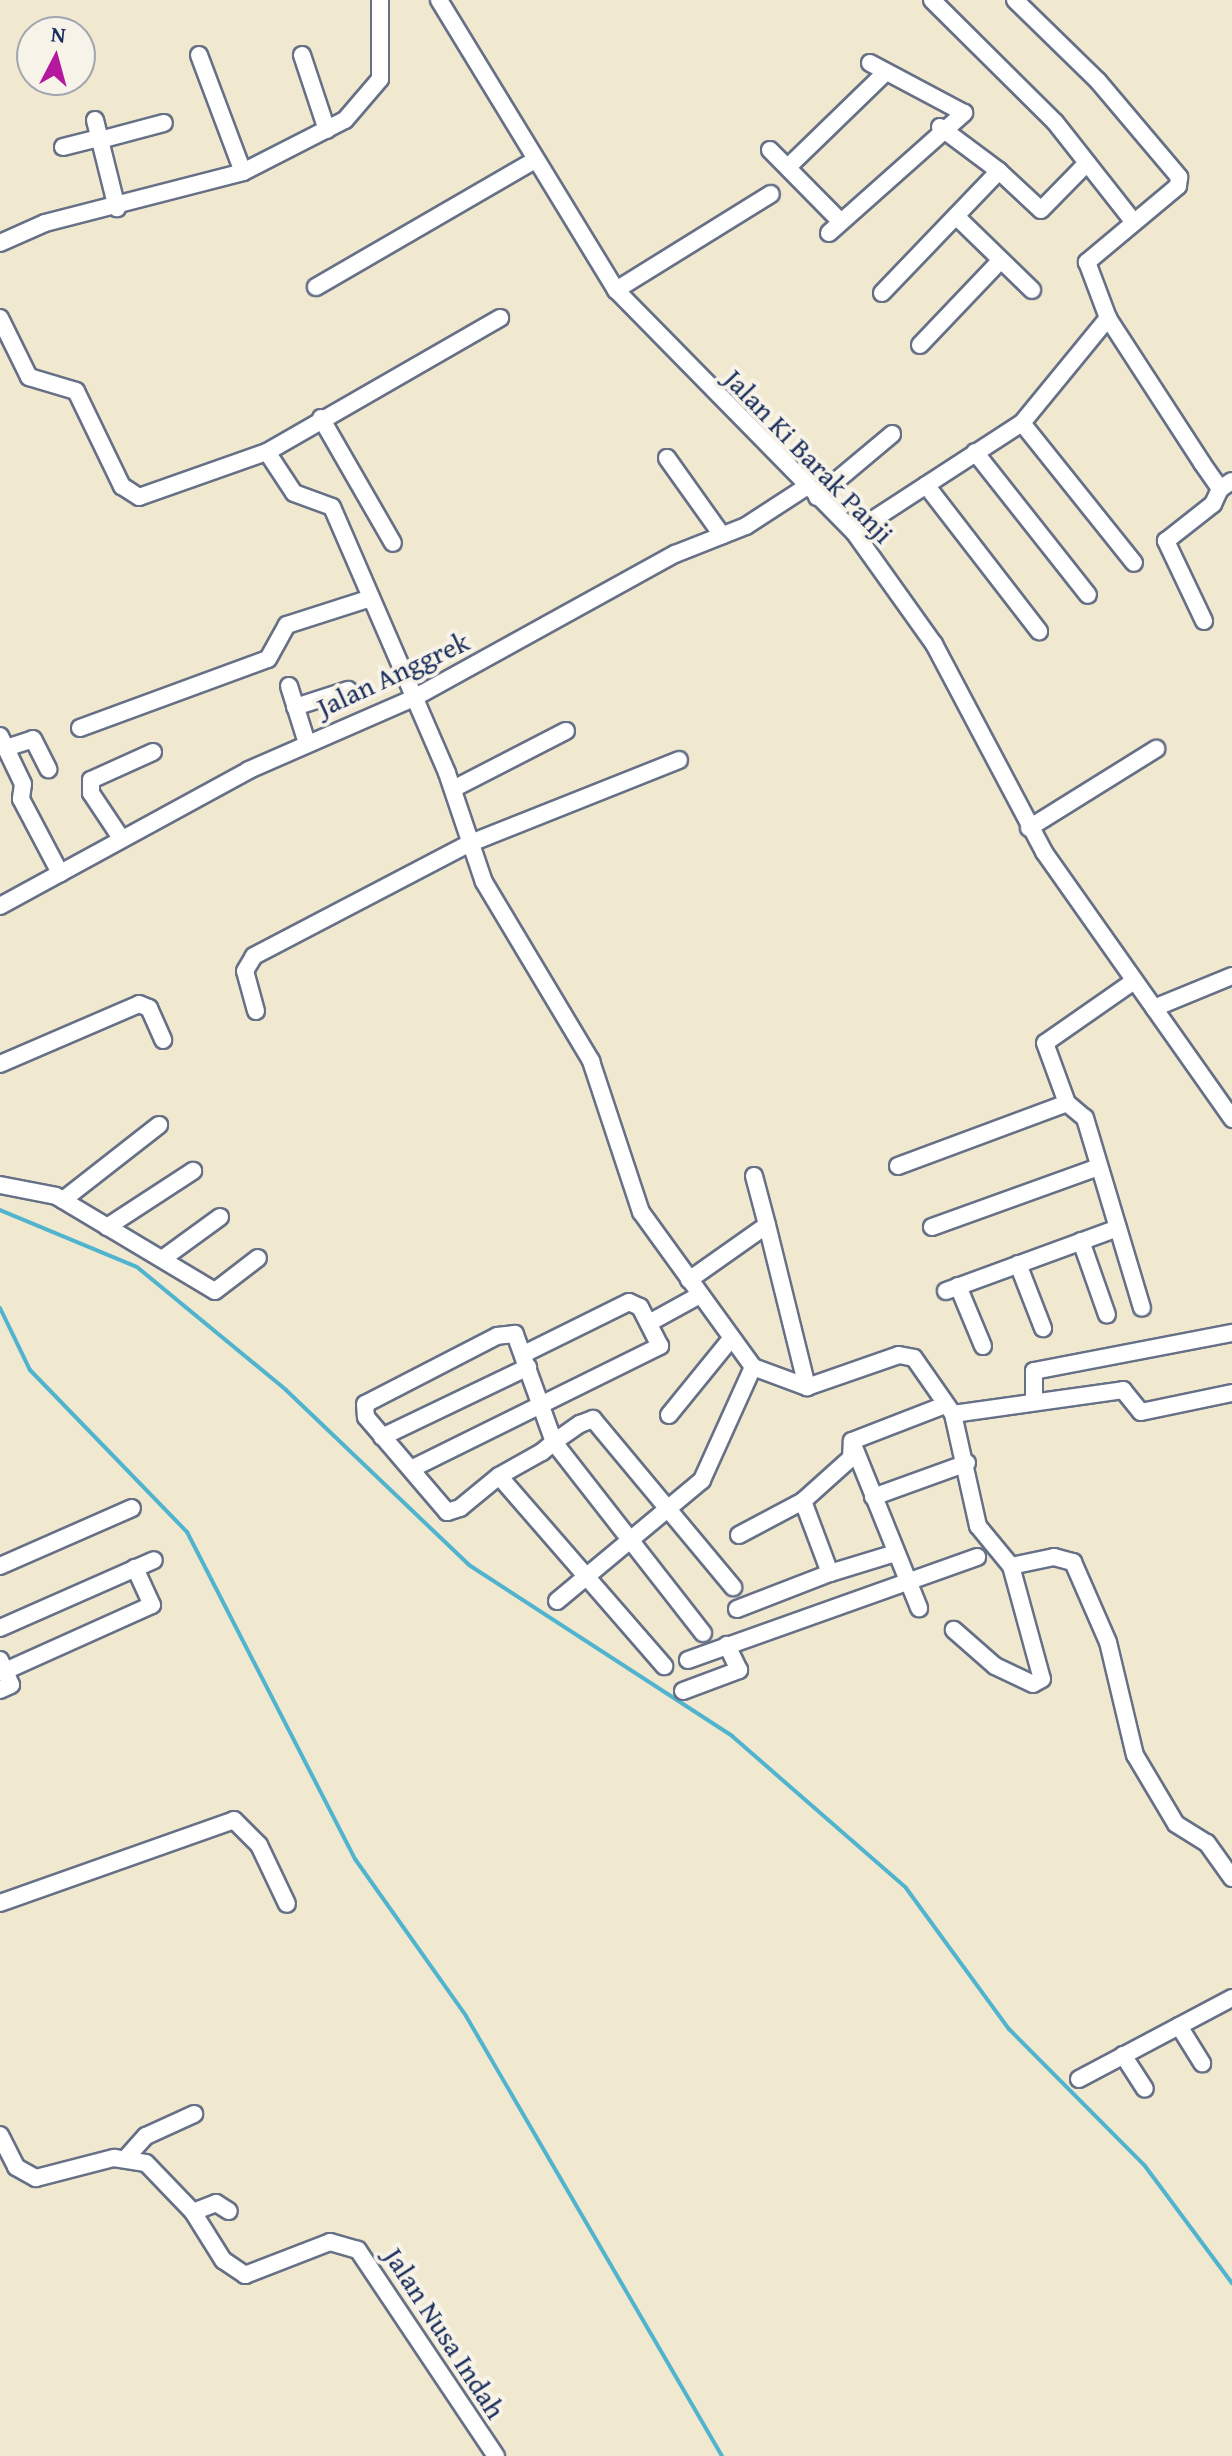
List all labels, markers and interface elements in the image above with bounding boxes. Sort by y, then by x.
north arrow [16,16,96,96]
text: N [49,17,67,51]
street label: Jalan Ki Barak Panji [717,362,901,550]
street label: Jalan Anggrek [312,624,474,724]
street label: Jalan Nusa Indah [377,2241,513,2425]

